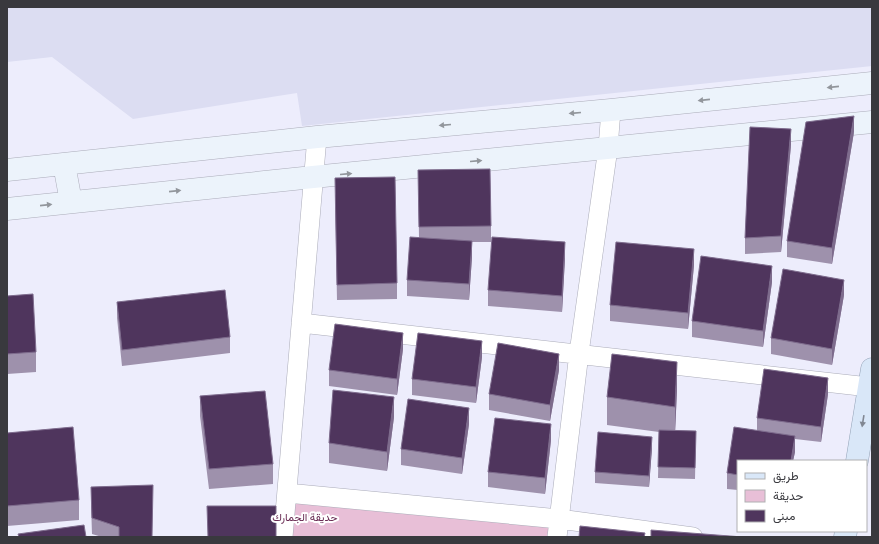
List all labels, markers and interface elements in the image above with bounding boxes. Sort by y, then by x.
one-way arrow [827,83,839,90]
one-way arrow [698,97,710,103]
one-way arrow [569,110,581,116]
one-way arrow [439,122,451,128]
one-way arrow [470,158,482,164]
one-way arrow [340,170,352,177]
one-way arrow [169,188,181,194]
one-way arrow [40,201,52,208]
one-way arrow [860,415,866,427]
legend [737,460,867,532]
text: طريق [773,468,799,484]
text: حديقة [773,488,803,503]
text: مبنى [773,508,795,524]
park label: حديقة الجمارك [272,510,338,524]

